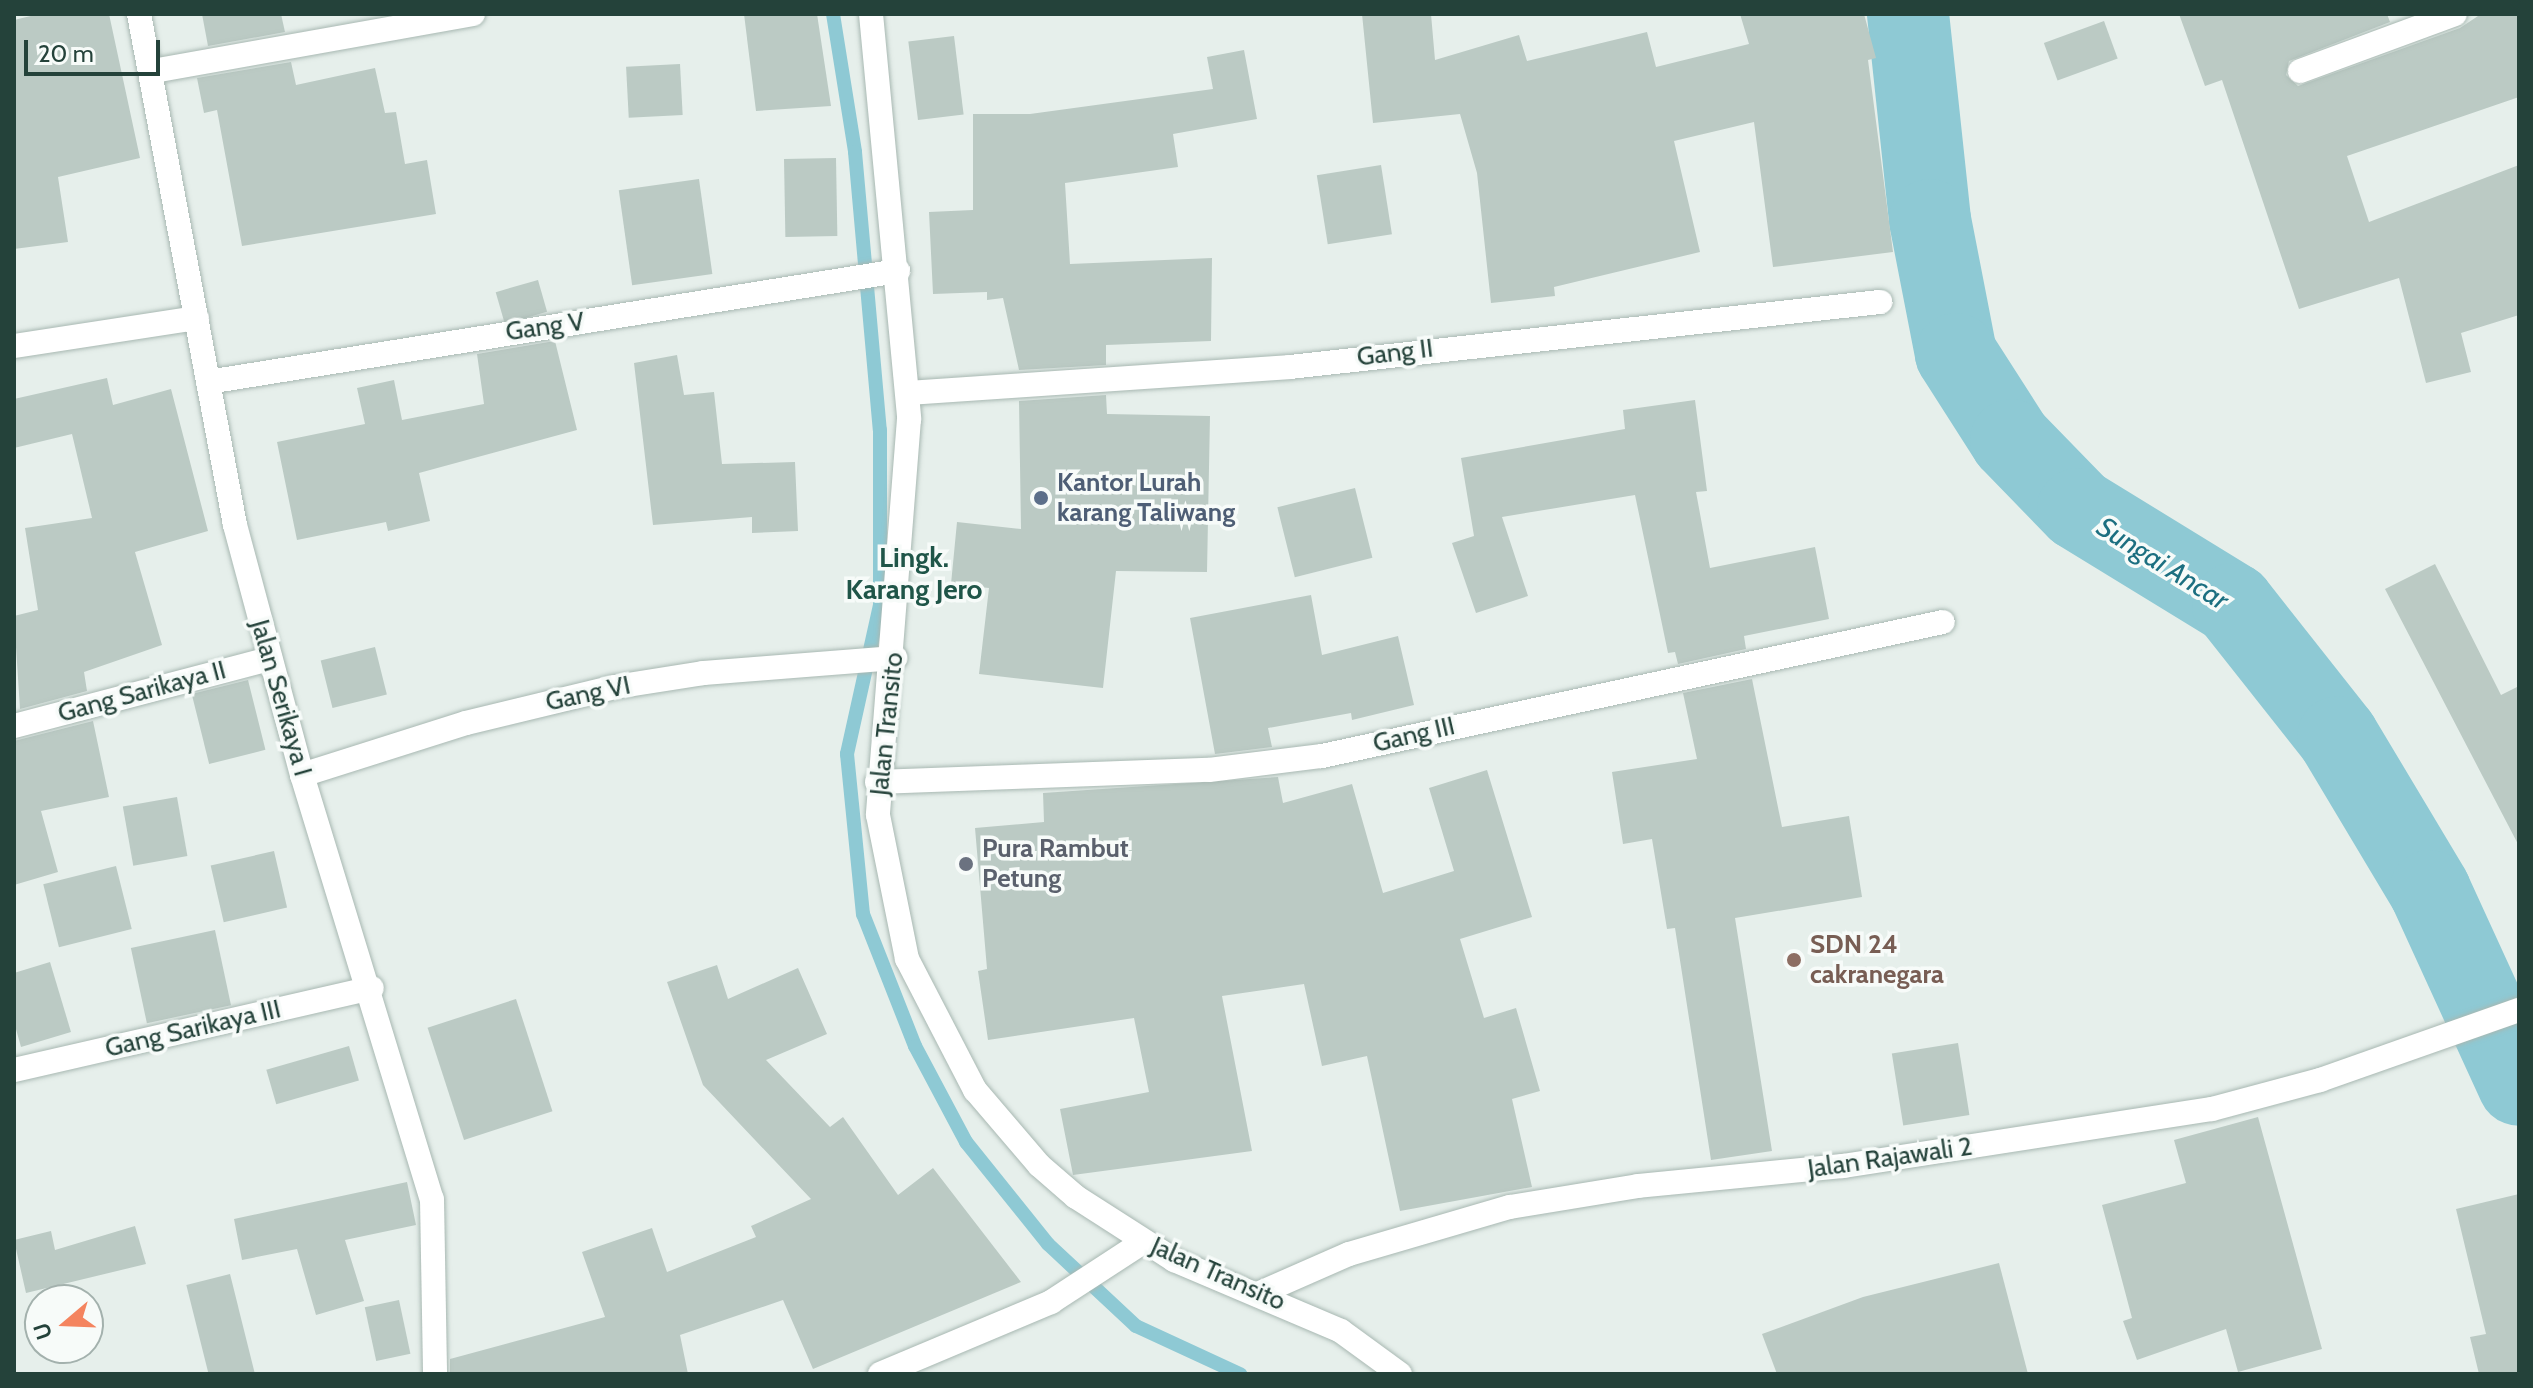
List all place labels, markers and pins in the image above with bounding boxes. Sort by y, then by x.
place label: Kantor Lurah karang Taliwang [1057,467,1235,528]
marker: Kantor Lurah karang Taliwang [1032,489,1050,507]
place label: Pura Rambut Petung [982,833,1129,894]
marker: Pura Rambut Petung [957,855,975,873]
place label: SDN 24 cakranegara [1810,929,1944,990]
marker: SDN 24 cakranegara [1785,951,1803,969]

